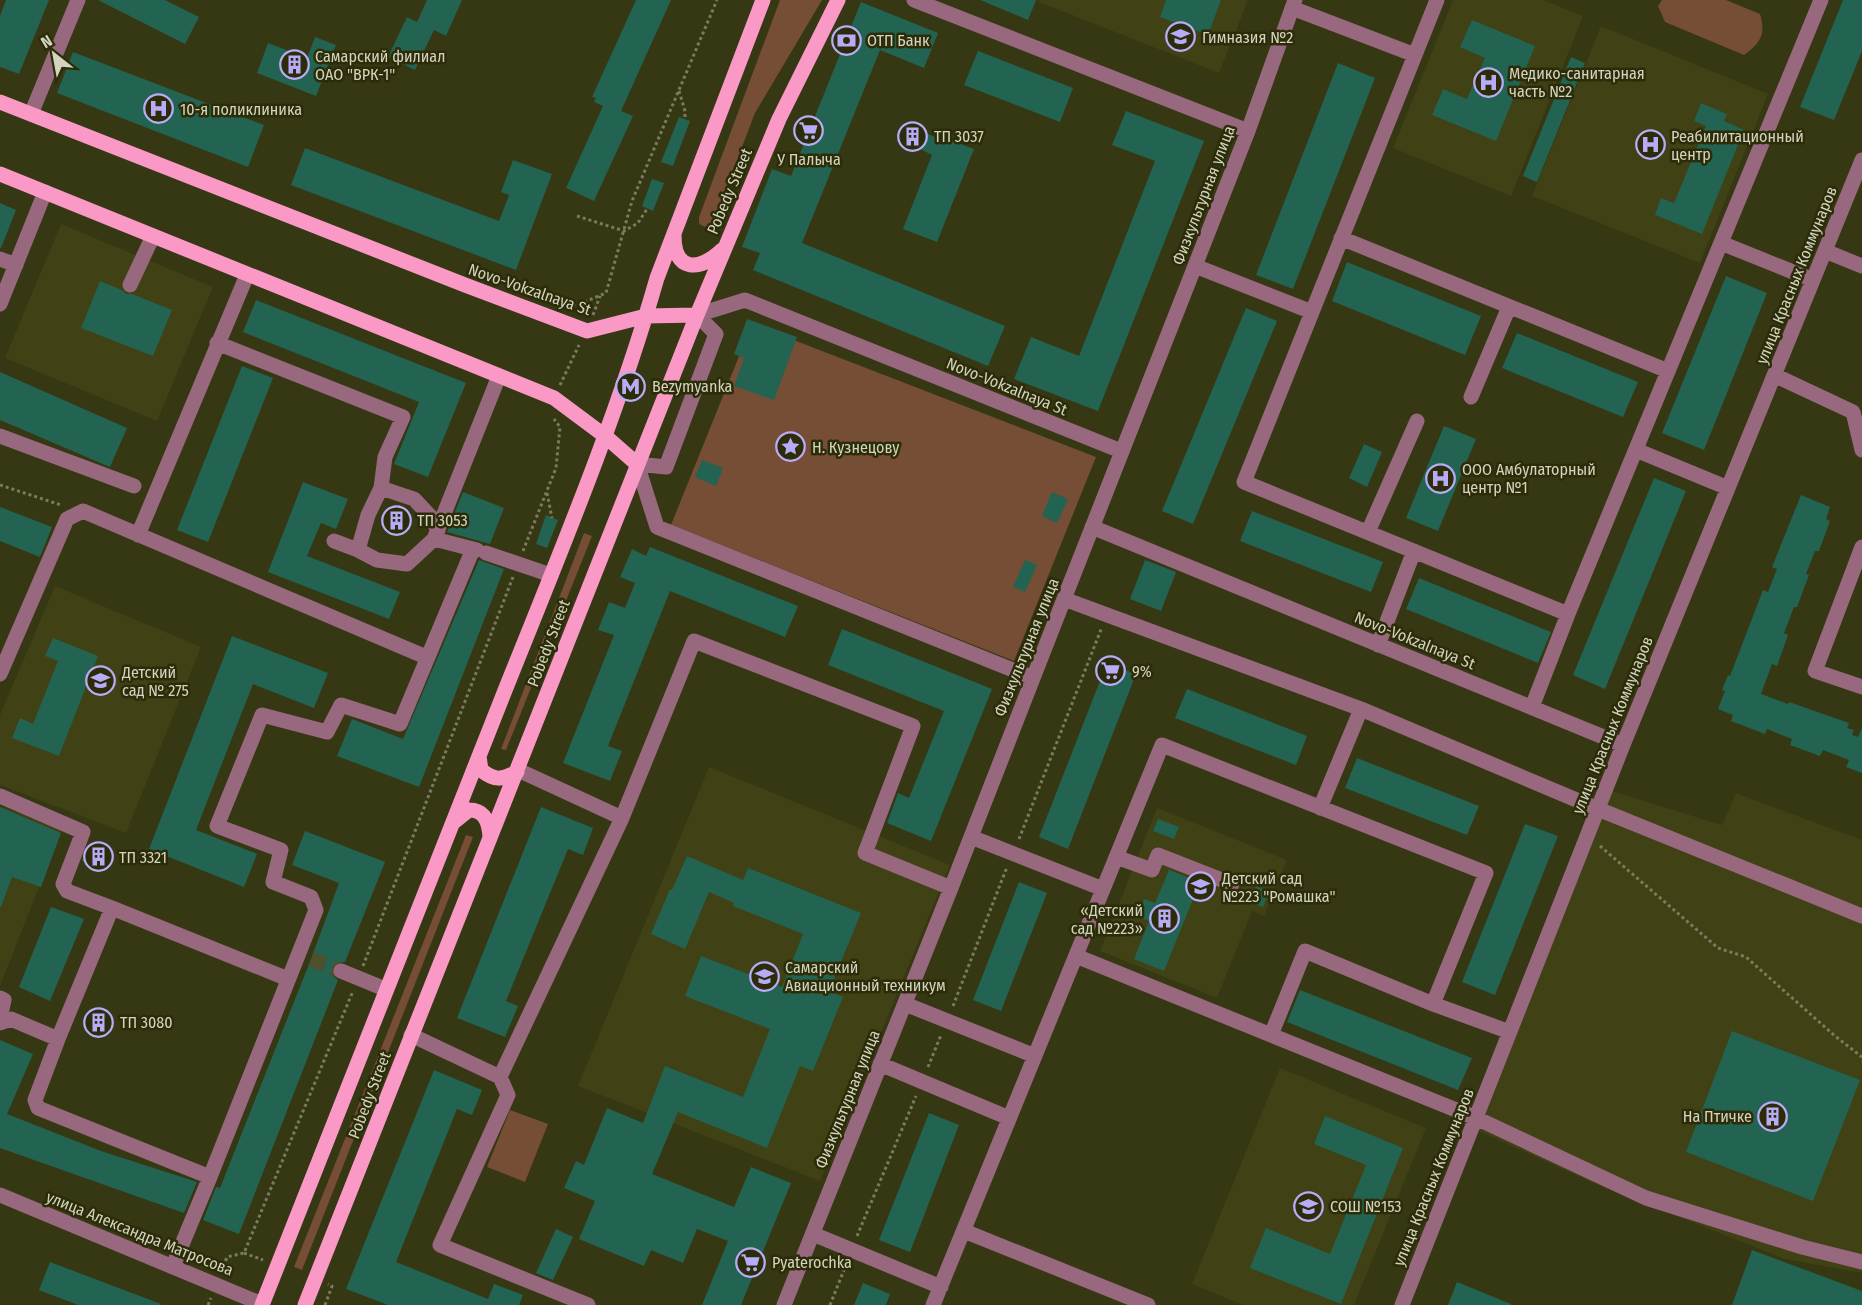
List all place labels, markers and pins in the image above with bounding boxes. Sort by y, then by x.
school or university icon: Гимназия №2 [1165,21,1197,53]
bank icon: ОТП Банк [830,24,862,56]
place label: Гимназия №2 [1202,28,1293,47]
place label: ОТП Банк [867,31,930,50]
place label: Самарский филиал ОАО "ВРК-1" [315,47,445,84]
building icon: Самарский филиал ОАО "ВРК-1" [278,49,310,81]
place label: Медико-санитарная часть №2 [1509,64,1645,101]
hospital icon: Медико-санитарная часть №2 [1472,66,1504,98]
hospital icon: 10-я поликлиника [143,93,175,125]
place label: 10-я поликлиника [180,100,302,119]
supermarket icon: У Палыча [793,115,825,147]
building icon: ТП 3037 [897,120,929,152]
place label: ТП 3037 [934,127,984,146]
place label: Реабилитационный центр [1671,127,1804,164]
hospital icon: Реабилитационный центр [1634,129,1666,161]
place label: У Палыча [776,150,841,169]
metro station icon: Bezymyanka [615,370,647,402]
place label: Bezymyanka [652,377,733,396]
place icon: Н. Кузнецову [775,431,807,463]
place label: Н. Кузнецову [812,438,900,457]
place label: ООО Амбулаторный центр №1 [1462,460,1596,497]
hospital icon: ООО Амбулаторный центр №1 [1425,462,1457,494]
building icon: ТП 3053 [380,504,412,536]
place label: ТП 3053 [417,511,468,530]
supermarket icon: 9% [1095,655,1127,687]
place label: 9% [1132,662,1152,681]
place label: Детский сад № 275 [121,663,189,700]
school or university icon: Детский сад № 275 [85,665,117,697]
building icon: ТП 3321 [82,841,114,873]
place label: ТП 3321 [119,848,167,867]
place label: Детский сад №223 "Ромашка" [1221,869,1336,906]
school or university icon: Детский сад №223 "Ромашка" [1185,871,1217,903]
place label: «Детский сад №223» [1071,901,1143,938]
building icon: «Детский сад №223» [1148,903,1180,935]
place label: Самарский Авиационный техникум [785,958,946,995]
school or university icon: Самарский Авиационный техникум [748,960,780,992]
building icon: ТП 3080 [83,1006,115,1038]
place label: ТП 3080 [120,1013,173,1032]
building icon: На Птичке [1757,1100,1789,1132]
place label: На Птичке [1683,1107,1752,1126]
school or university icon: СОШ №153 [1293,1190,1325,1222]
place label: СОШ №153 [1330,1197,1402,1216]
supermarket icon: Pyaterochka [735,1246,767,1278]
place label: Pyaterochka [772,1253,852,1272]

